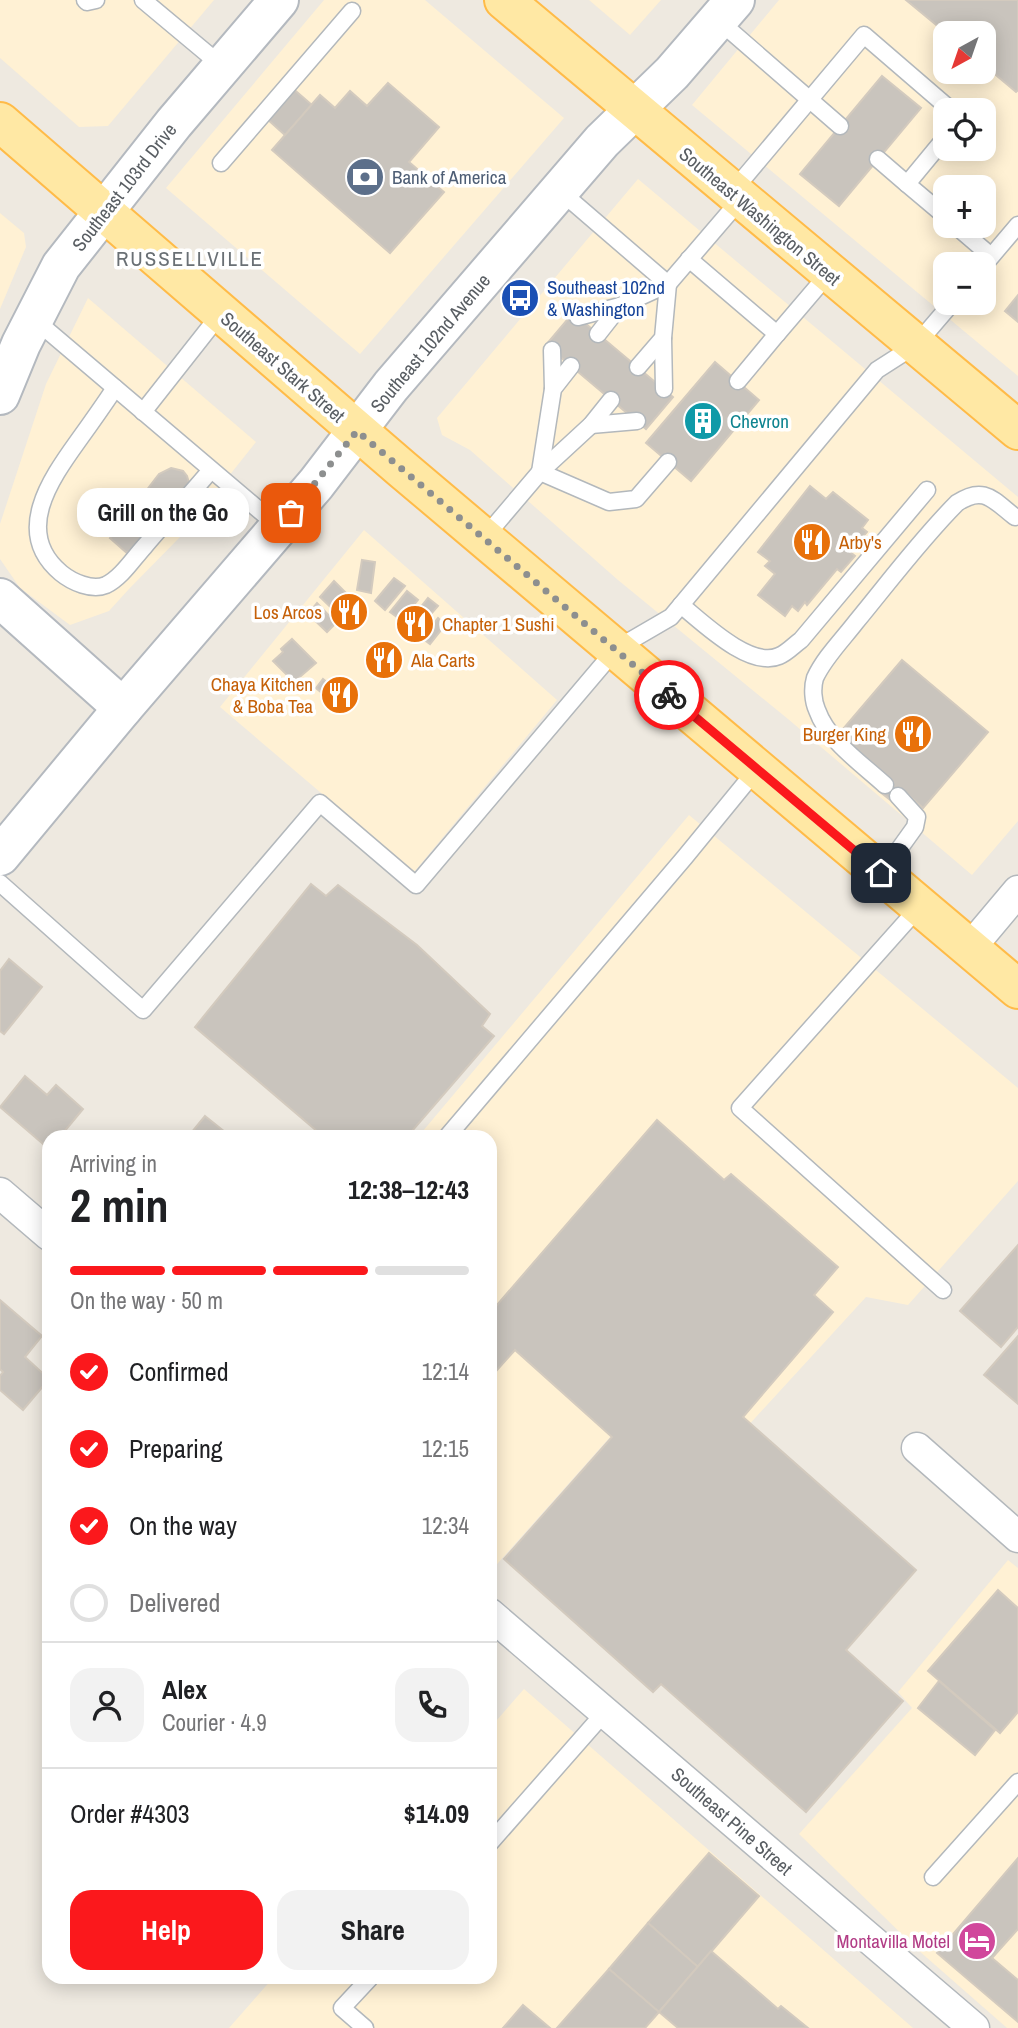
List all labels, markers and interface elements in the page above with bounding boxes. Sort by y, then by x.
north arrow [933,21,996,84]
map controls [933,21,996,315]
button: locate [933,98,996,161]
street label: Southeast 103rd Drive [66,118,182,256]
street label: Southeast Washington Street [674,141,847,292]
bank icon: Bank of America [344,156,386,198]
place label: Bank of America [392,164,507,190]
button: + [933,175,996,238]
district label: RUSSELLVILLE [116,244,264,273]
button: − [933,252,996,315]
street label: Southeast 102nd Avenue [364,268,496,418]
place label: Southeast 102nd & Washington [547,274,665,322]
bus stop icon: Southeast 102nd & Washington [499,277,541,319]
street label: Southeast Stark Street [215,306,351,429]
building icon: Chevron [682,400,724,442]
place label: Chevron [730,408,789,434]
pin [261,483,321,543]
callout: Grill on the Go [77,489,249,538]
icon: bag [272,494,310,532]
text: Grill on the Go [97,497,229,528]
restaurant icon: Arby's [791,521,833,563]
place label: Arby's [838,529,882,555]
restaurant icon: Los Arcos [328,591,370,633]
place label: Los Arcos [254,599,322,625]
restaurant icon: Chapter 1 Sushi [394,603,436,645]
place label: Chapter 1 Sushi [442,611,555,637]
restaurant icon: Ala Carts [363,639,405,681]
place label: Ala Carts [410,647,475,673]
courier [634,660,704,730]
place label: Chaya Kitchen & Boba Tea [211,671,313,719]
restaurant icon: Chaya Kitchen & Boba Tea [319,674,361,716]
icon: bike [650,676,688,714]
restaurant icon: Burger King [892,713,934,755]
place label: Burger King [803,721,886,747]
pin [851,843,911,903]
icon: home [862,854,900,892]
text: Arriving in [70,1148,157,1179]
text: 12:38–12:43 [348,1172,469,1207]
text: 2 min [70,1174,169,1236]
text: On the way · 50 m [70,1285,223,1316]
icon: check [70,1353,108,1391]
text: Confirmed [129,1354,229,1389]
text: 12:14 [422,1356,469,1387]
icon: check [70,1430,108,1468]
text: Preparing [129,1431,223,1466]
text: 12:15 [422,1433,469,1464]
icon: check [70,1507,108,1545]
text: On the way [129,1508,237,1543]
text: 12:34 [422,1510,469,1541]
text: Delivered [129,1585,220,1620]
button: person [70,1668,144,1742]
button: phone [395,1668,469,1742]
text: Alex [162,1672,207,1707]
text: Courier · 4.9 [162,1707,267,1738]
street label: Southeast Pine Street [666,1761,799,1881]
text: Order #4303 [70,1796,190,1831]
text: $14.09 [404,1796,469,1831]
button: Help [70,1890,263,1970]
button: Share [277,1890,469,1970]
hotel icon: Montavilla Motel [956,1920,998,1962]
place label: Montavilla Motel [837,1928,950,1954]

